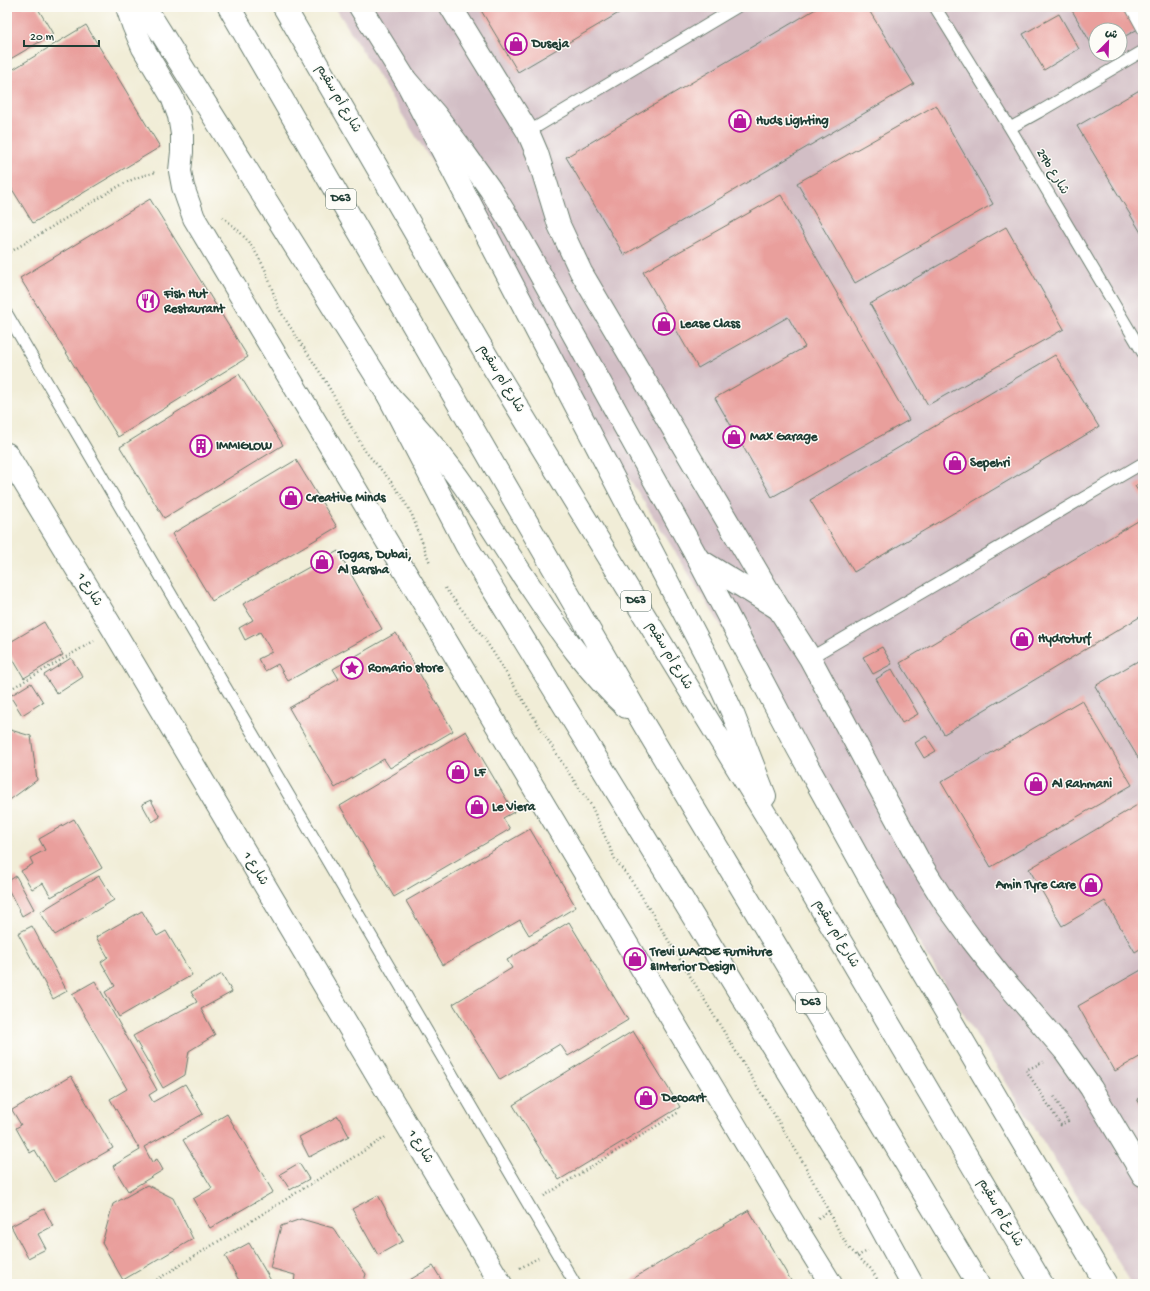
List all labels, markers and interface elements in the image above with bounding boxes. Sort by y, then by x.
scale bar [24,22,99,48]
north arrow [1088,22,1128,62]
text: ش [1103,27,1119,43]
text: 20 m [30,31,55,45]
shop icon: Duseja [503,31,529,57]
place label: Duseja [531,37,570,52]
street label: شارع أم سقيم [312,61,365,136]
shop icon: Huds Lighting [727,108,753,134]
place label: Huds Lighting [756,114,829,129]
street label: 29b شارع [1032,146,1072,198]
road number: D63 [326,189,356,209]
place label: Fish Hut Restaurant [163,287,226,317]
restaurant icon: Fish Hut Restaurant [135,288,161,314]
shop icon: Lease Class [651,311,677,337]
place label: Lease Class [680,317,741,332]
street label: شارع أم سقيم [474,341,529,416]
shop icon: Max Garage [721,424,747,450]
place label: Max Garage [750,430,819,445]
building icon: IMMIGLOW [188,433,214,459]
place label: IMMIGLOW [216,439,272,454]
shop icon: Sepehri [942,450,968,476]
place label: Sepehri [970,456,1010,472]
shop icon: Creative Minds [278,485,304,511]
place label: Creative Minds [305,491,387,506]
place label: Togas, Dubai, Al Barsha [337,548,412,578]
shop icon: Togas, Dubai, Al Barsha [309,549,335,575]
street label: شارع 1 [73,570,105,609]
road number: D63 [621,591,651,611]
street label: شارع أم سقيم [642,618,697,693]
shop icon: Hydroturf [1009,626,1035,652]
place label: Hydroturf [1038,631,1093,647]
place icon: Romario store [339,655,365,681]
place label: Romario store [367,661,445,676]
shop icon: LF [445,759,471,785]
place label: LF [474,765,487,780]
shop icon: Al Rahmani [1023,771,1049,797]
place label: Al Rahmani [1051,777,1112,792]
shop icon: Le Viera [464,794,490,820]
place label: Le Viera [492,800,536,815]
street label: شارع 1 [239,849,271,888]
shop icon: Amin Tyre Care [1078,872,1104,898]
place label: Amin Tyre Care [995,878,1077,893]
street label: شارع أم سقيم [810,896,863,971]
place label: Trevi WARDE Furniture &Interior Design [649,945,773,975]
shop icon: Trevi WARDE Furniture &Interior Design [622,946,648,972]
road number: D63 [796,993,826,1013]
shop icon: Decoart [633,1085,659,1111]
place label: Decoart [661,1091,707,1106]
street label: شارع 1 [404,1127,436,1166]
street label: شارع أم سقيم [974,1175,1027,1250]

